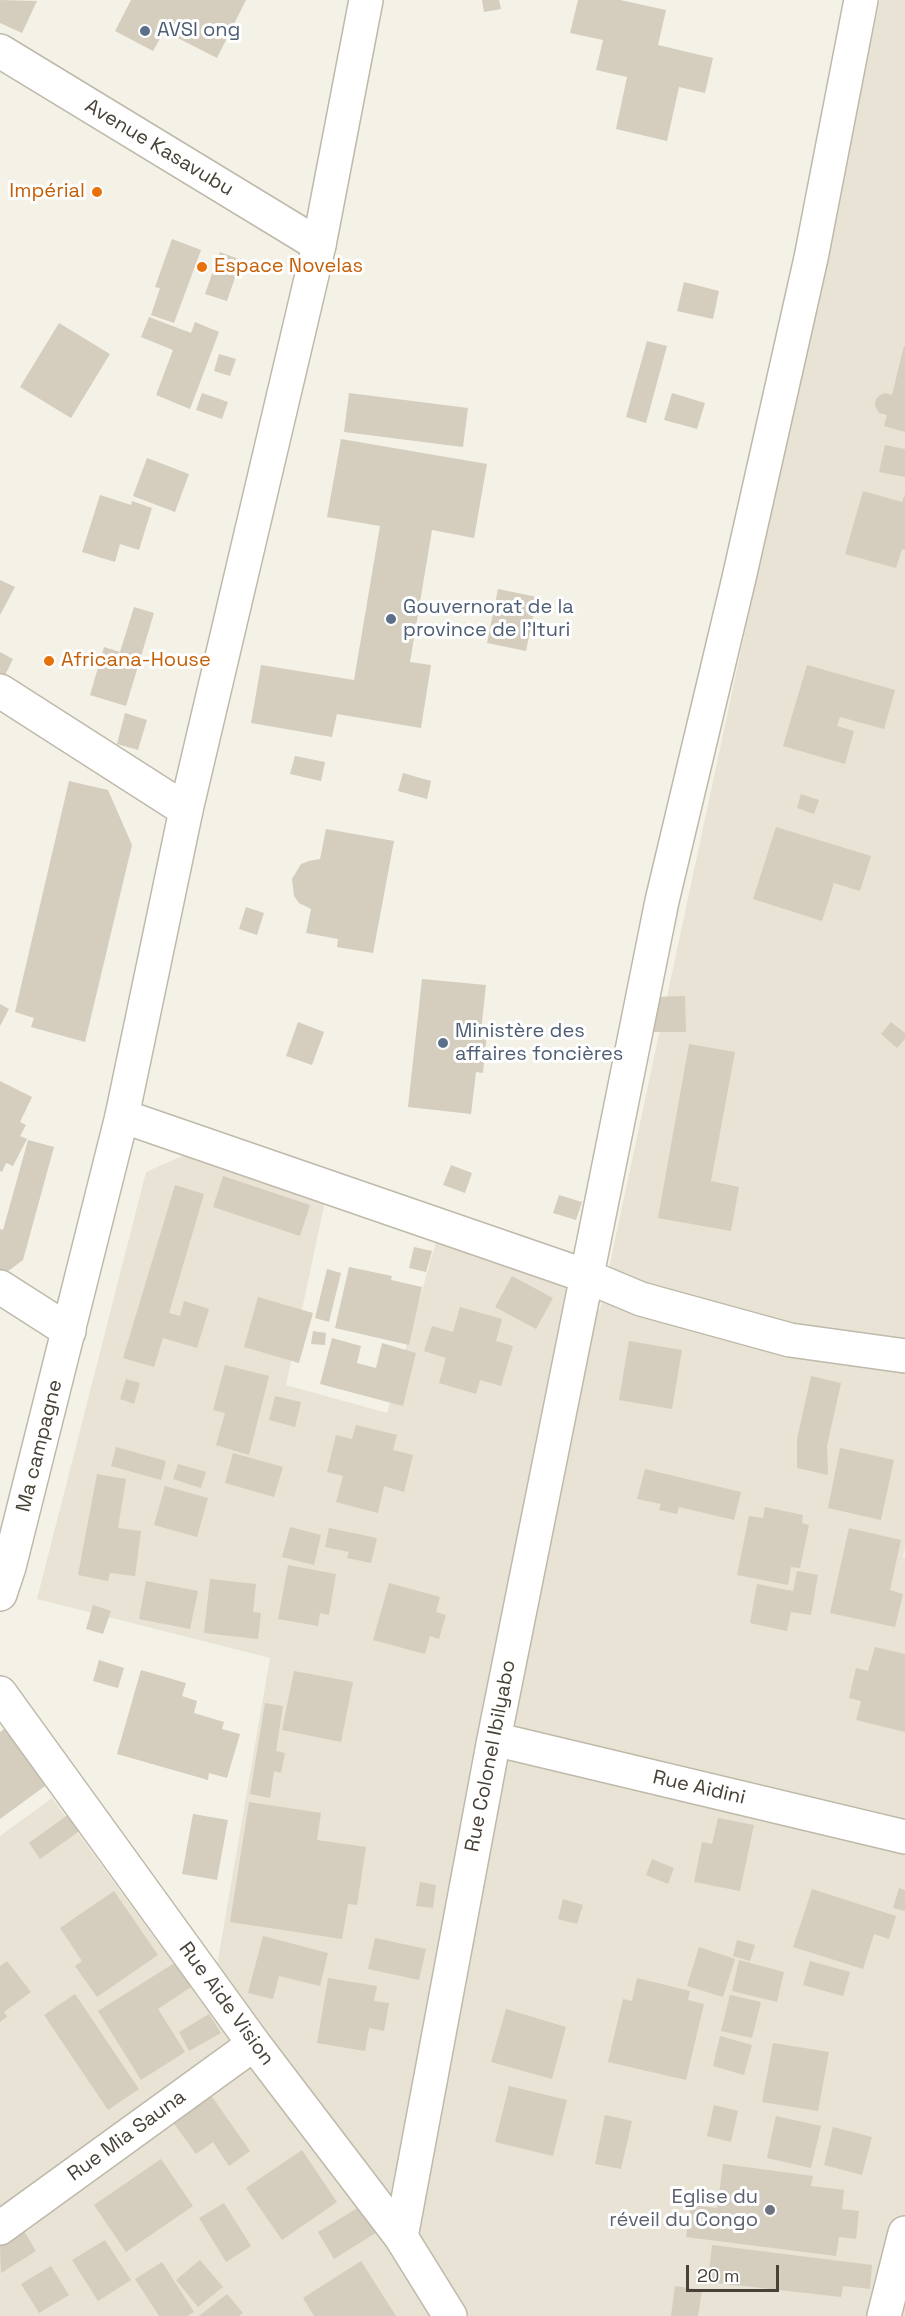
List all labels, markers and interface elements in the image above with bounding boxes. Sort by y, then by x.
place label: AVSI ong [157,19,240,43]
marker: AVSI ong [138,24,152,38]
street label: Avenue Kasavubu [80,94,238,202]
place label: Impérial [9,180,85,204]
marker: Impérial [90,185,104,199]
place label: Espace Novelas [214,255,363,279]
marker: Espace Novelas [195,260,209,274]
place label: Gouvernorat de la province de l'Ituri [403,596,574,643]
marker: Gouvernorat de la province de l'Ituri [384,612,398,626]
place label: Africana-House [61,649,211,673]
marker: Africana-House [42,654,56,668]
place label: Ministère des affaires foncières [455,1020,623,1067]
marker: Ministère des affaires foncières [436,1036,450,1050]
street label: Ma campagne [12,1377,68,1515]
street label: Rue Colonel Ibilyabo [461,1658,521,1854]
street label: Rue Aidini [650,1766,748,1810]
street label: Rue Aide Vision [173,1938,279,2070]
street label: Rue Mia Sauna [63,2085,191,2187]
place label: Eglise du réveil du Congo [609,2186,758,2233]
marker: Eglise du réveil du Congo [763,2203,777,2217]
scale bar [689,2253,782,2291]
text: 20 m [697,2264,740,2287]

